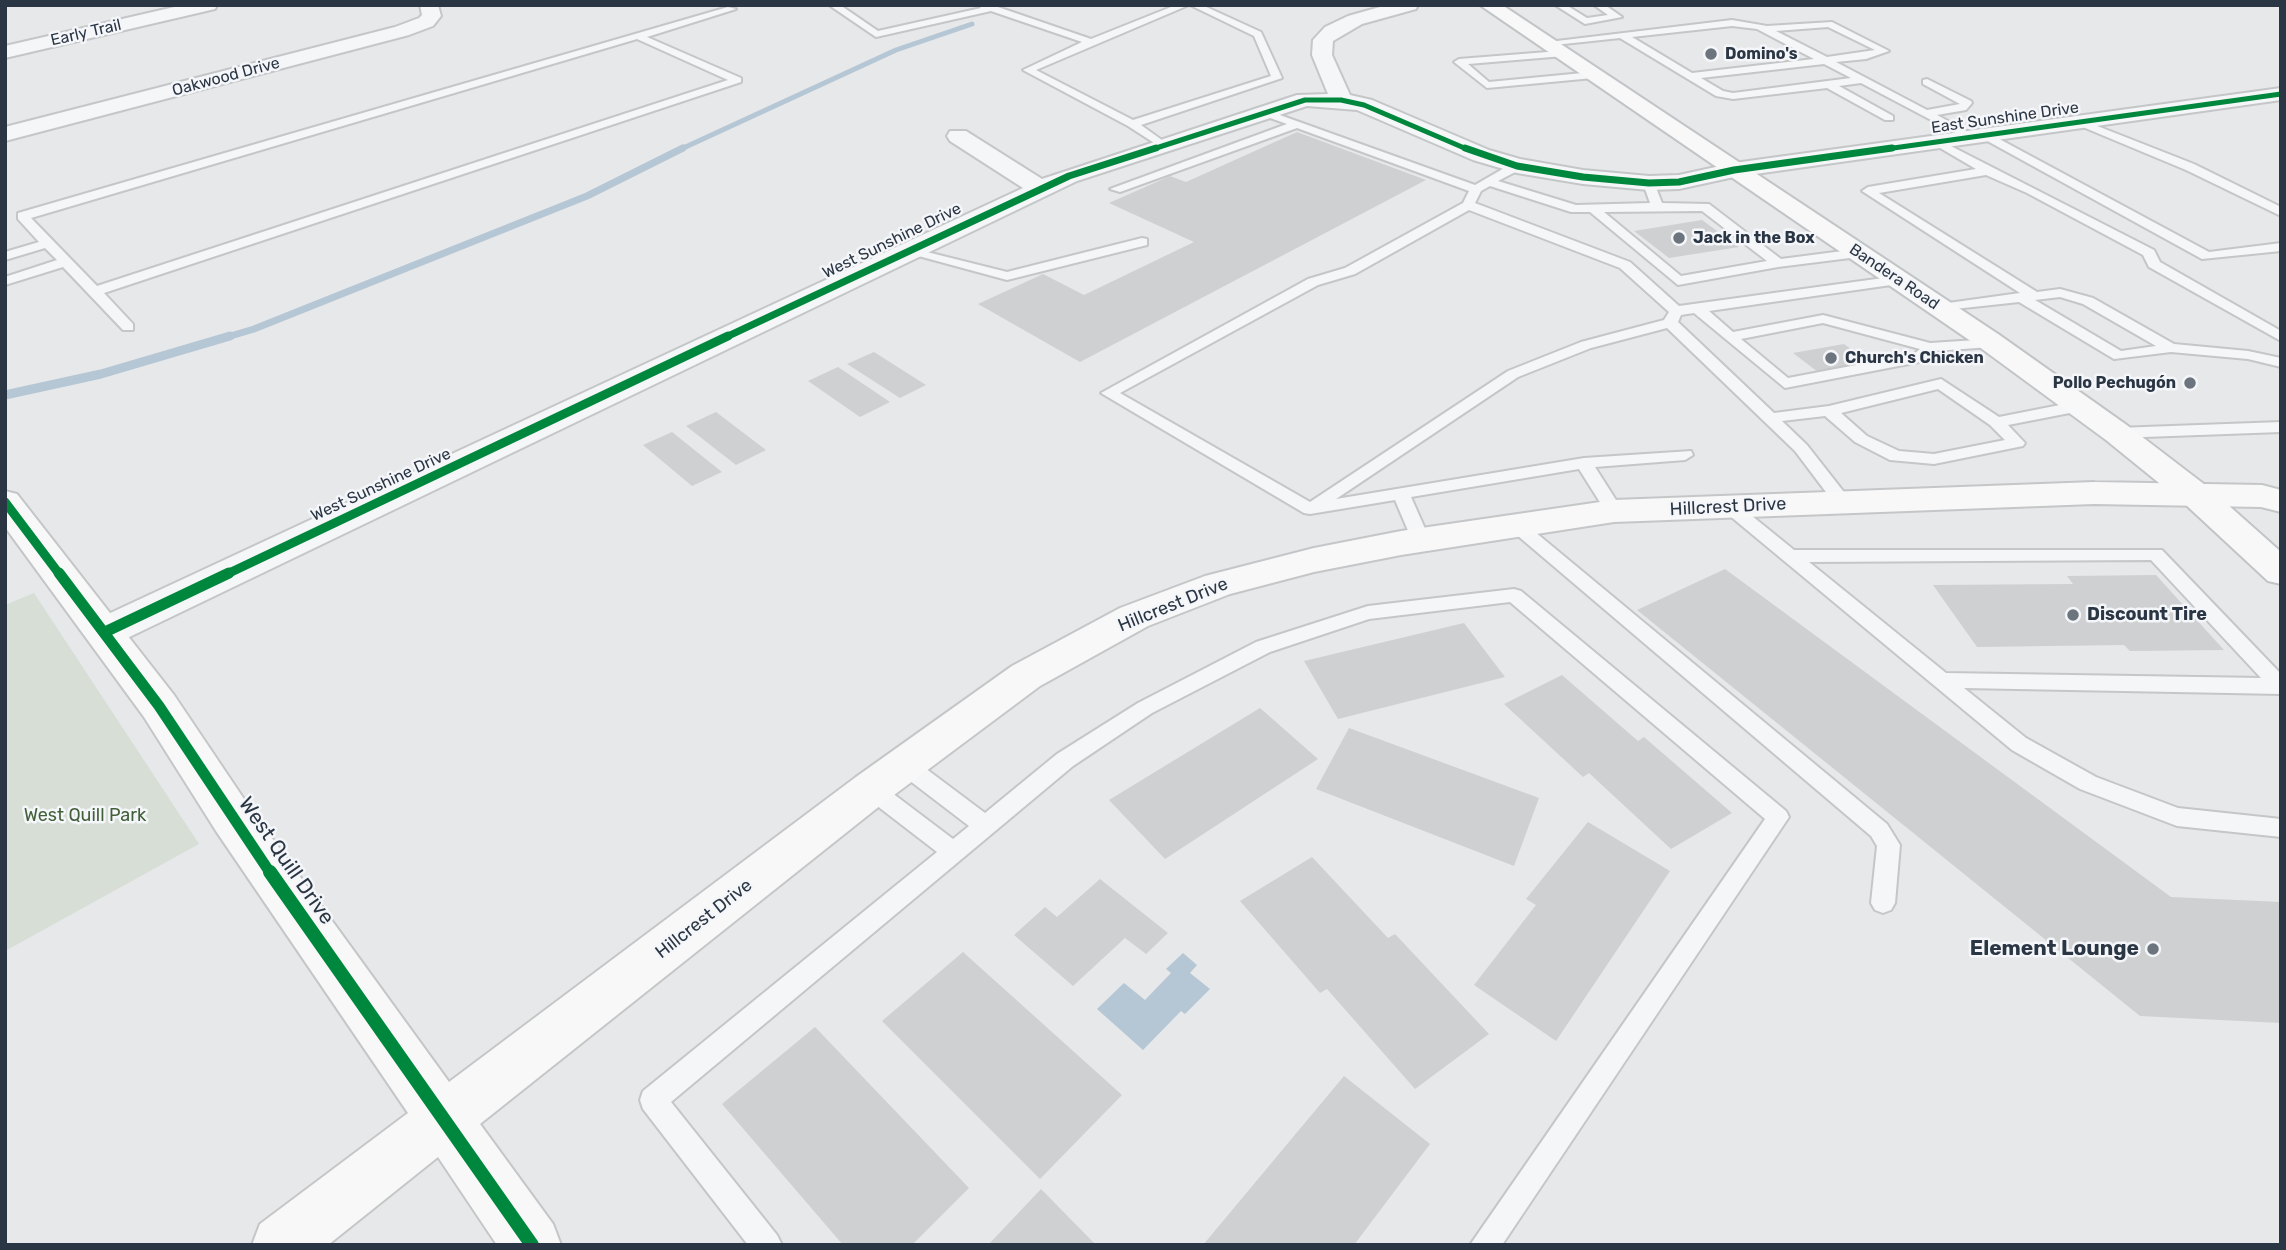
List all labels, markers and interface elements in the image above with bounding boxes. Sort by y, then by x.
street label: Early Trail [49,16,123,50]
place label: Domino's [1725,44,1798,64]
marker: Domino's [1703,46,1719,62]
street label: Oakwood Drive [170,53,282,101]
street label: East Sunshine Drive [1930,98,2080,138]
street label: West Sunshine Drive [820,199,964,283]
place label: Jack in the Box [1693,228,1815,248]
marker: Jack in the Box [1671,230,1687,246]
street label: Bandera Road [1845,240,1943,314]
place label: Church's Chicken [1845,348,1984,368]
marker: Church's Chicken [1823,350,1839,366]
place label: Pollo Pechugón [2053,373,2176,393]
marker: Pollo Pechugón [2182,375,2198,391]
street label: West Sunshine Drive [308,444,454,526]
street label: Hillcrest Drive [1669,493,1787,521]
street label: Hillcrest Drive [1115,573,1231,637]
place label: Discount Tire [2087,604,2207,626]
marker: Discount Tire [2065,607,2081,623]
street label: West Quill Drive [233,792,339,930]
park label: West Quill Park [24,805,146,827]
street label: Hillcrest Drive [651,875,757,963]
place label: Element Lounge [1970,936,2139,962]
marker: Element Lounge [2145,941,2161,957]

